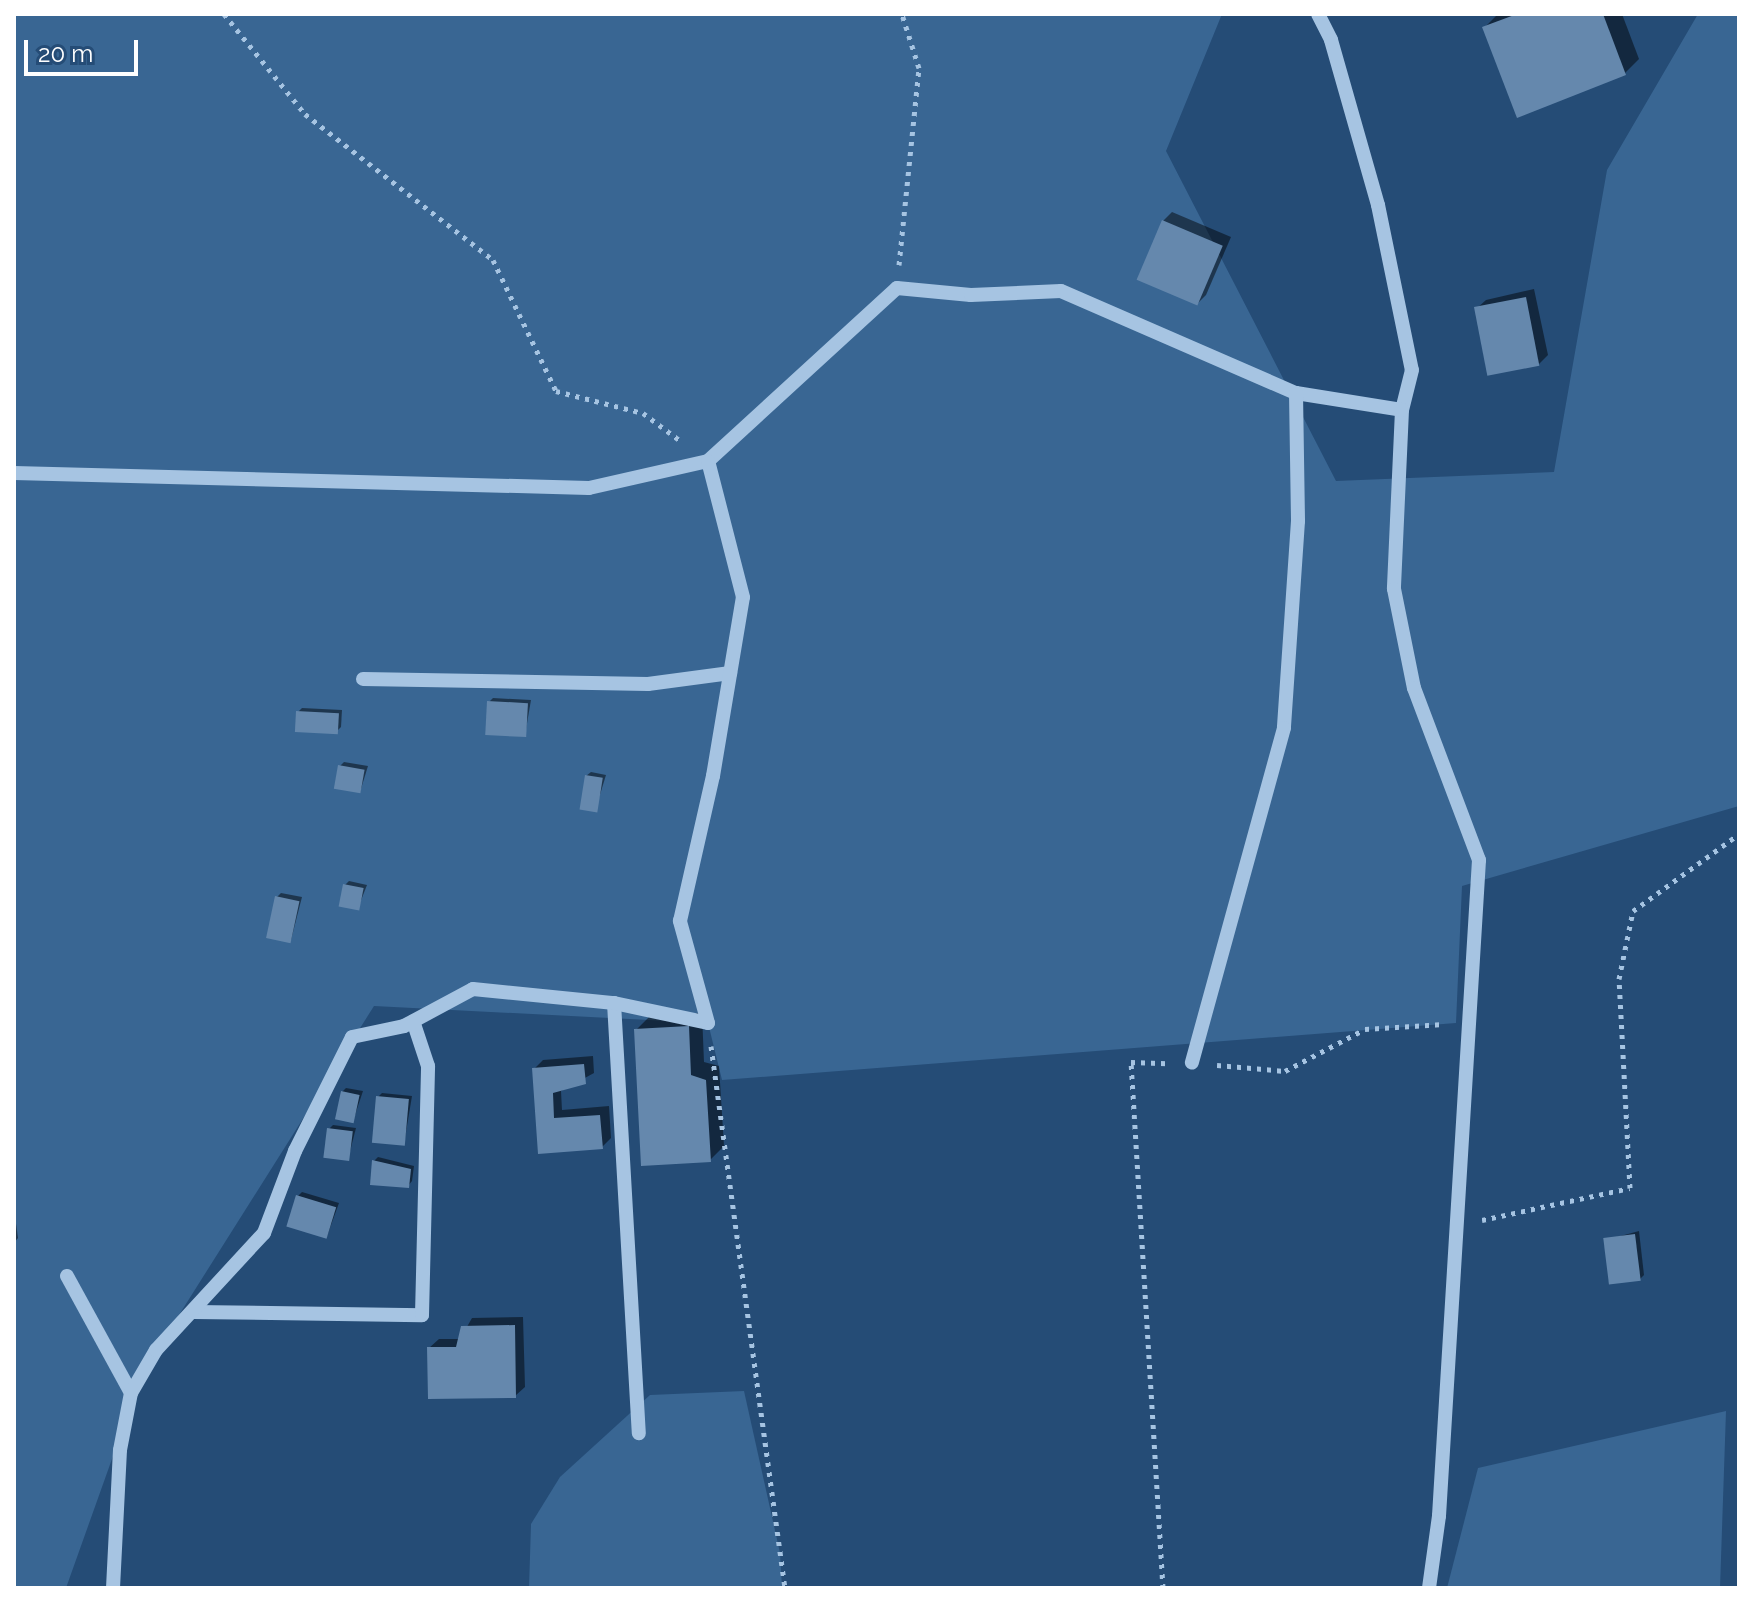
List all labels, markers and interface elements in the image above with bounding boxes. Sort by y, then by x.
scale bar [28,24,142,74]
text: 20 m [38,39,93,68]

